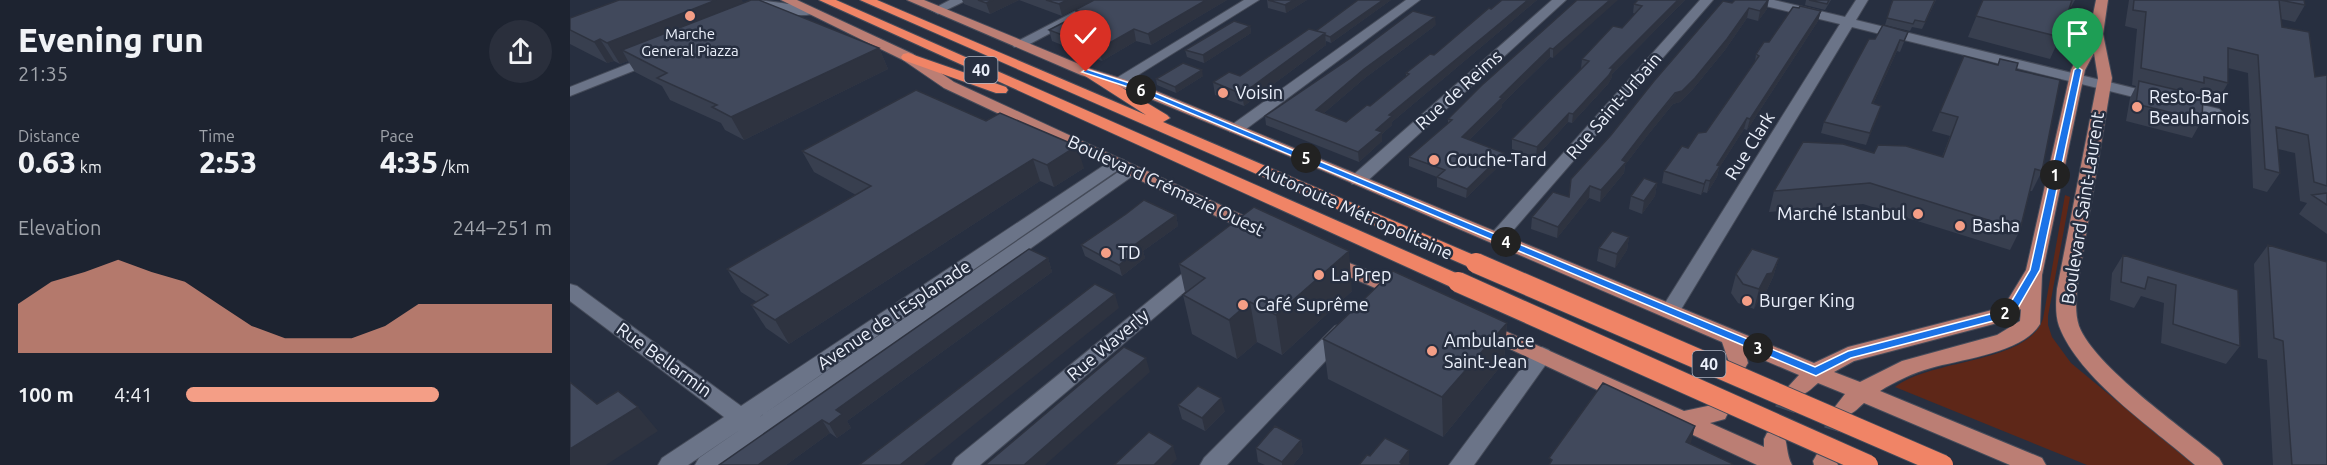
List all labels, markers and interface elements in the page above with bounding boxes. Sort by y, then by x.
pin [2052,8,2103,70]
marker: Marche General Piazza [683,9,697,23]
pin [1060,10,1111,72]
icon: arrive [2061,17,2094,50]
icon: check [1069,19,1102,52]
button: share [489,20,552,83]
text: Evening run [18,21,204,58]
place label: Marche General Piazza [641,25,739,59]
street label: Rue de Reims [1411,45,1506,133]
street label: Rue Saint-Urbain [1562,48,1665,163]
road number: 40 [964,57,998,83]
text: 21:35 [18,62,68,85]
pin: 6 [1126,75,1156,105]
text: 6 [1136,81,1146,99]
place label: Voisin [1235,82,1283,102]
marker: Voisin [1216,86,1230,100]
place label: Resto-Bar Beauharnois [2149,86,2249,127]
marker: Resto-Bar Beauharnois [2130,100,2144,114]
street label: Rue Clark [1720,108,1778,183]
street label: Boulevard Saint-Laurent [2057,110,2107,305]
text: Distance [18,127,80,145]
text: Time [199,127,235,145]
text: Pace [380,127,414,145]
street label: Boulevard Crémazie Ouest [1065,131,1268,240]
pin: 5 [1291,143,1321,173]
text: 0.63 [18,145,76,179]
text: 2:53 [199,145,257,179]
text: 4:35 [380,145,438,179]
text: 5 [1301,149,1311,167]
place label: Couche-Tard [1446,149,1547,169]
marker: Couche-Tard [1427,153,1441,167]
text: km [76,158,102,176]
text: /km [438,158,470,176]
street label: Autoroute Métropolitaine [1257,159,1456,263]
pin: 1 [2040,160,2070,190]
text: 1 [2050,166,2060,184]
place label: Marché Istanbul [1777,203,1906,223]
marker: Marché Istanbul [1911,207,1925,221]
place label: Basha [1972,215,2020,235]
text: Elevation [18,216,101,239]
text: 244–251 m [453,216,552,239]
marker: Basha [1953,219,1967,233]
pin: 4 [1491,227,1521,257]
text: 4 [1501,233,1511,251]
place label: TD [1118,242,1141,262]
marker: TD [1099,246,1113,260]
street label: Avenue de l'Esplanade [813,255,974,373]
place label: La Prep [1331,264,1392,284]
marker: La Prep [1312,268,1326,282]
place label: Burger King [1759,290,1855,310]
place label: Café Suprême [1255,294,1369,314]
marker: Burger King [1740,294,1754,308]
marker: Café Suprême [1236,298,1250,312]
pin: 2 [1990,298,2020,328]
street label: Rue Waverly [1063,304,1152,384]
text: 2 [2000,304,2010,322]
street label: Rue Bellarmin [613,318,716,400]
place label: Ambulance Saint-Jean [1444,330,1535,371]
pin: 3 [1743,333,1773,363]
text: 3 [1753,339,1763,357]
marker: Ambulance Saint-Jean [1425,344,1439,358]
road number: 40 [1692,351,1726,377]
text: 100 m [18,383,74,406]
text: 4:41 [114,383,153,406]

